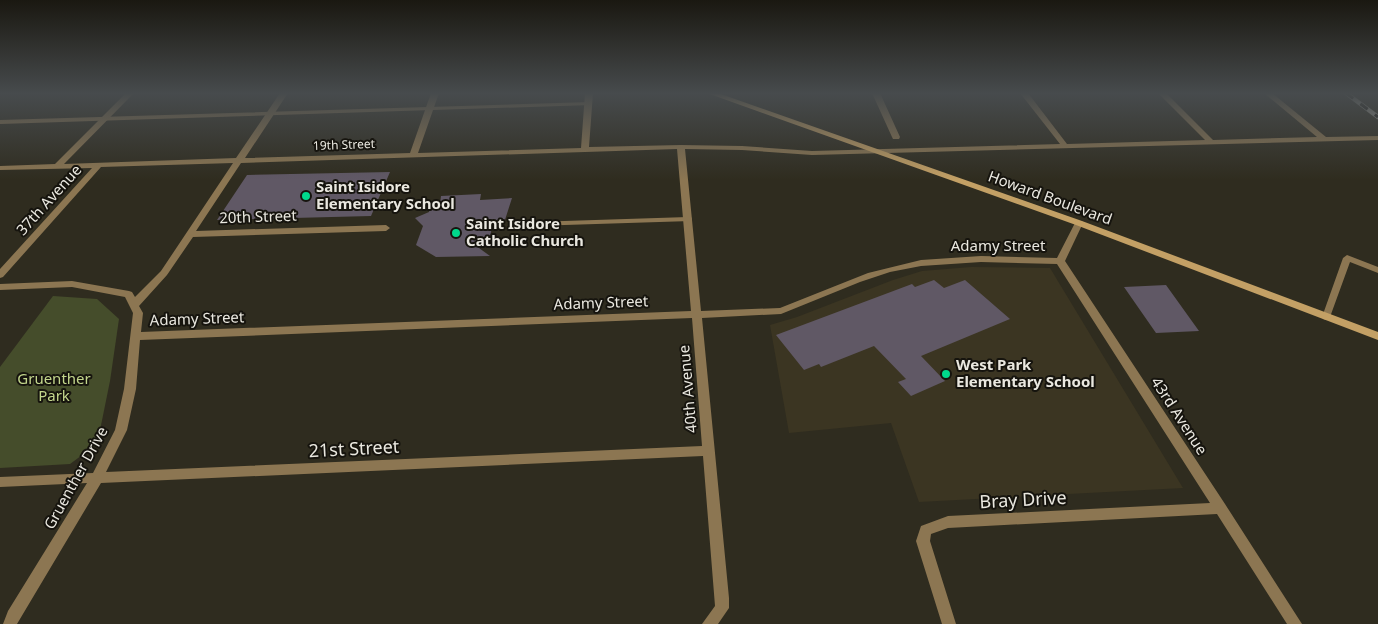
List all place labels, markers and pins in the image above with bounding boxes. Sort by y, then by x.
place label: Saint Isidore Elementary School [316,176,455,213]
marker: Saint Isidore Elementary School [300,190,312,202]
place label: Saint Isidore Catholic Church [466,213,584,250]
marker: Saint Isidore Catholic Church [450,227,462,239]
place label: West Park Elementary School [956,354,1095,391]
marker: West Park Elementary School [940,368,952,380]

